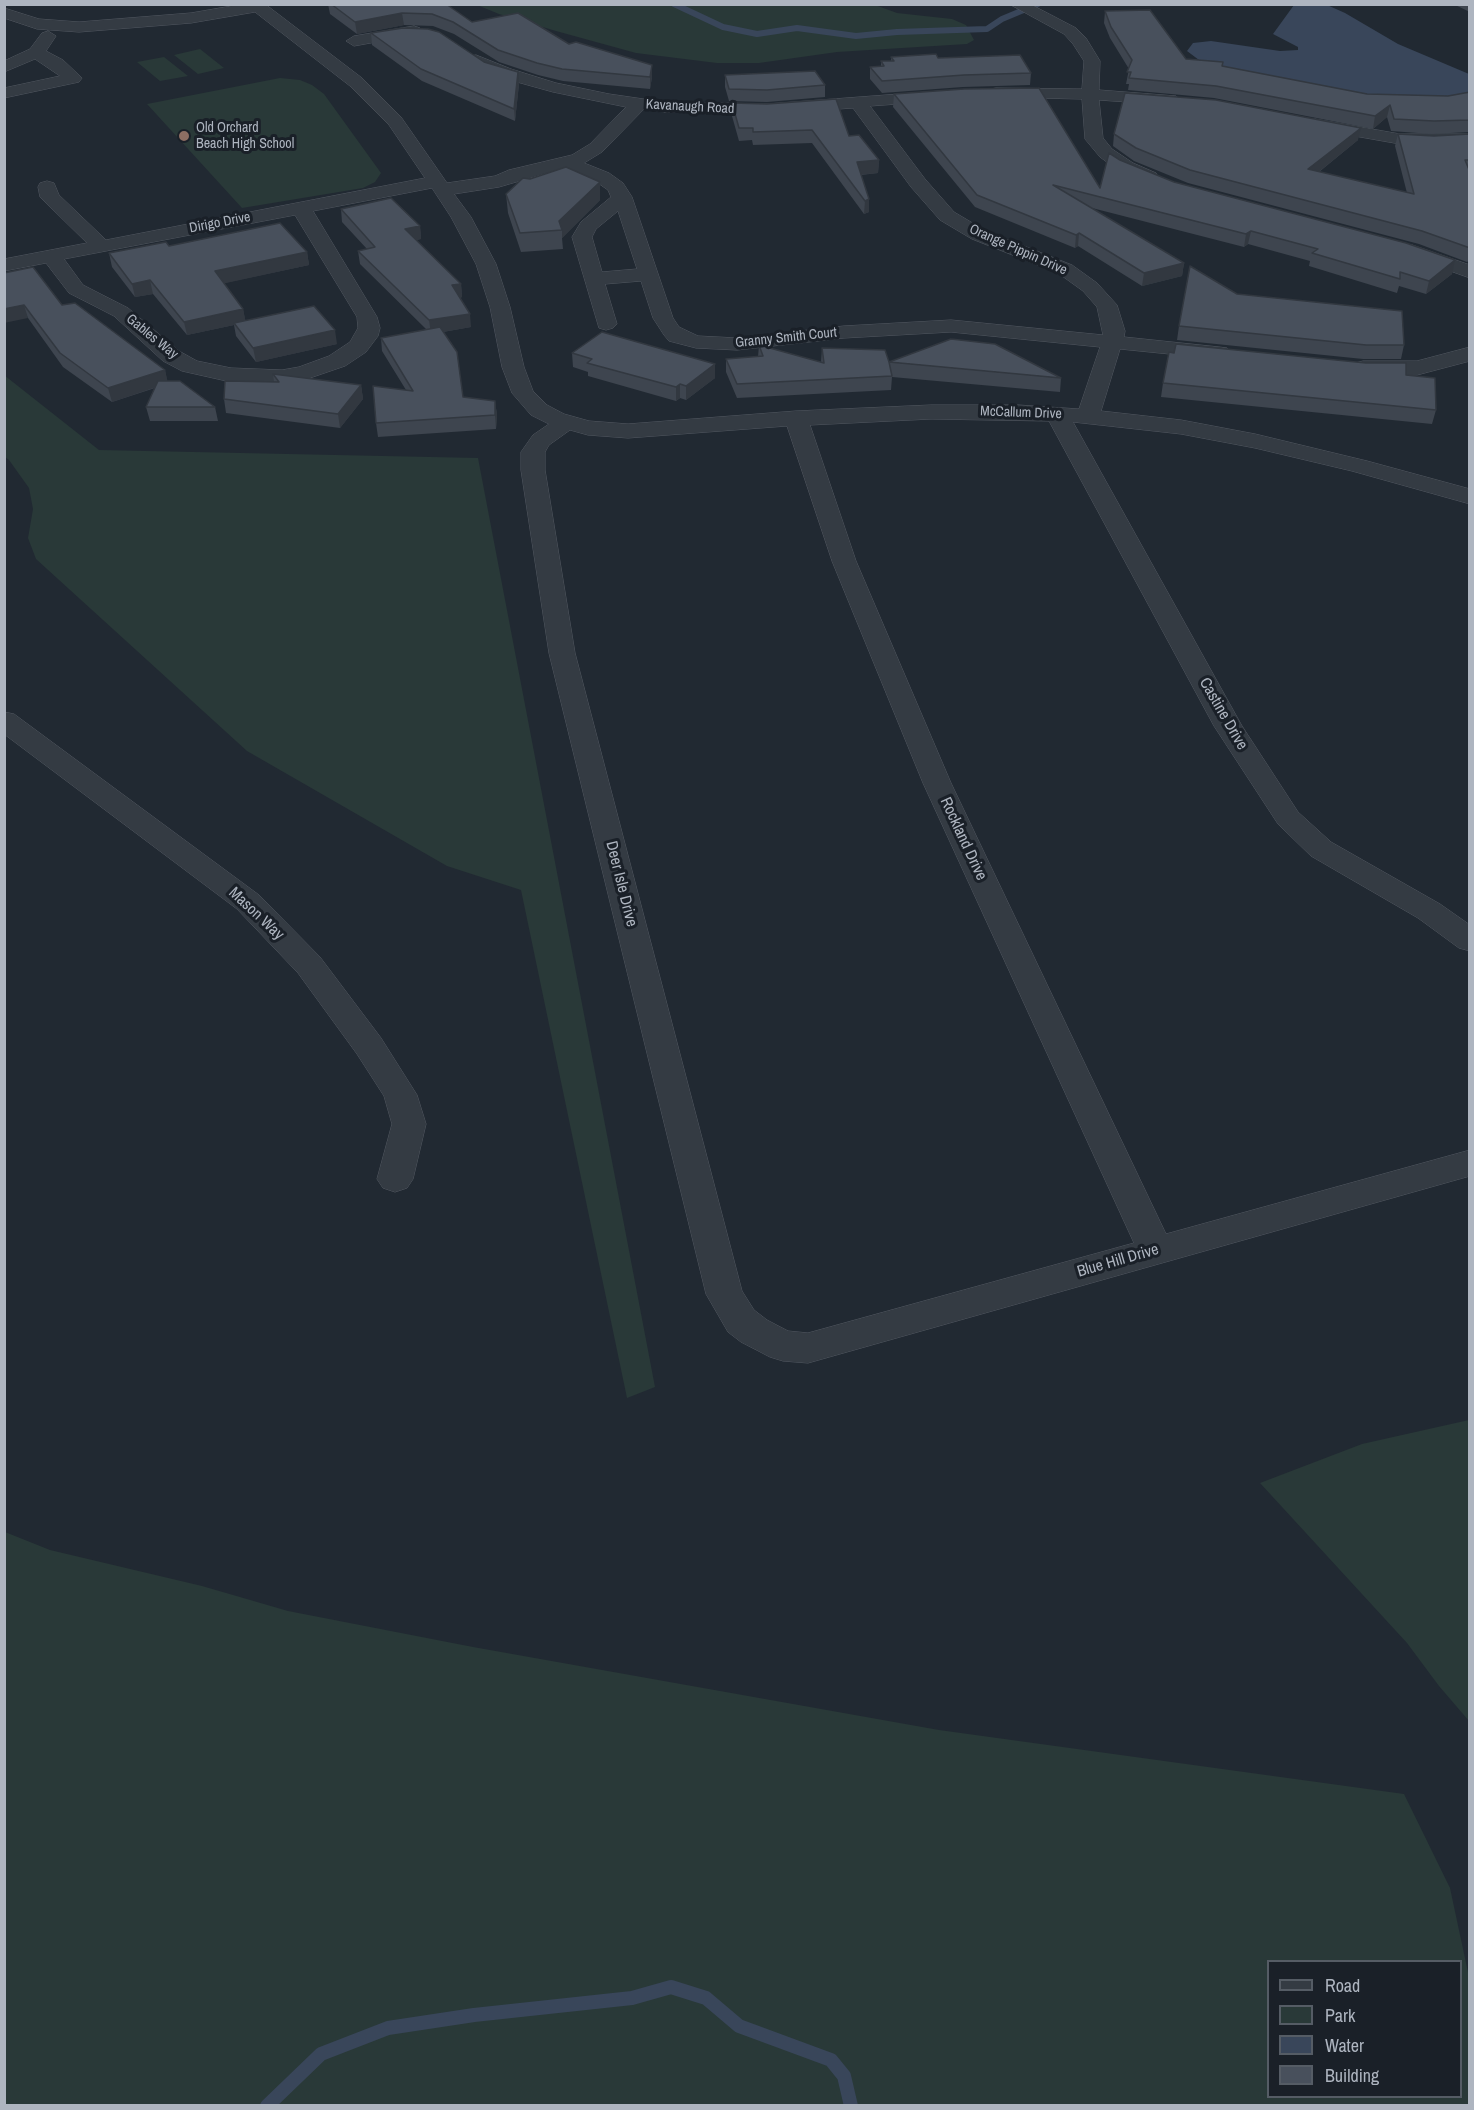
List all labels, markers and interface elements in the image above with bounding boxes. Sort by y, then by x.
street label: Kavanaugh Road [645,96,735,118]
place label: Old Orchard Beach High School [196,120,294,152]
marker: Old Orchard Beach High School [177,129,191,143]
street label: Dirigo Drive [188,209,252,237]
street label: Orange Pippin Drive [966,221,1070,279]
street label: Gables Way [123,311,181,363]
street label: Granny Smith Court [734,324,838,352]
street label: McCallum Drive [980,403,1062,423]
street label: Castine Drive [1195,674,1251,754]
street label: Rockland Drive [935,794,991,884]
street label: Deer Isle Drive [601,839,641,929]
street label: Mason Way [224,884,288,944]
street label: Blue Hill Drive [1075,1240,1161,1282]
legend [1267,1960,1462,2098]
text: Road [1325,1973,1360,1998]
text: Park [1325,2003,1355,2028]
text: Water [1325,2033,1364,2058]
text: Building [1325,2063,1379,2088]

